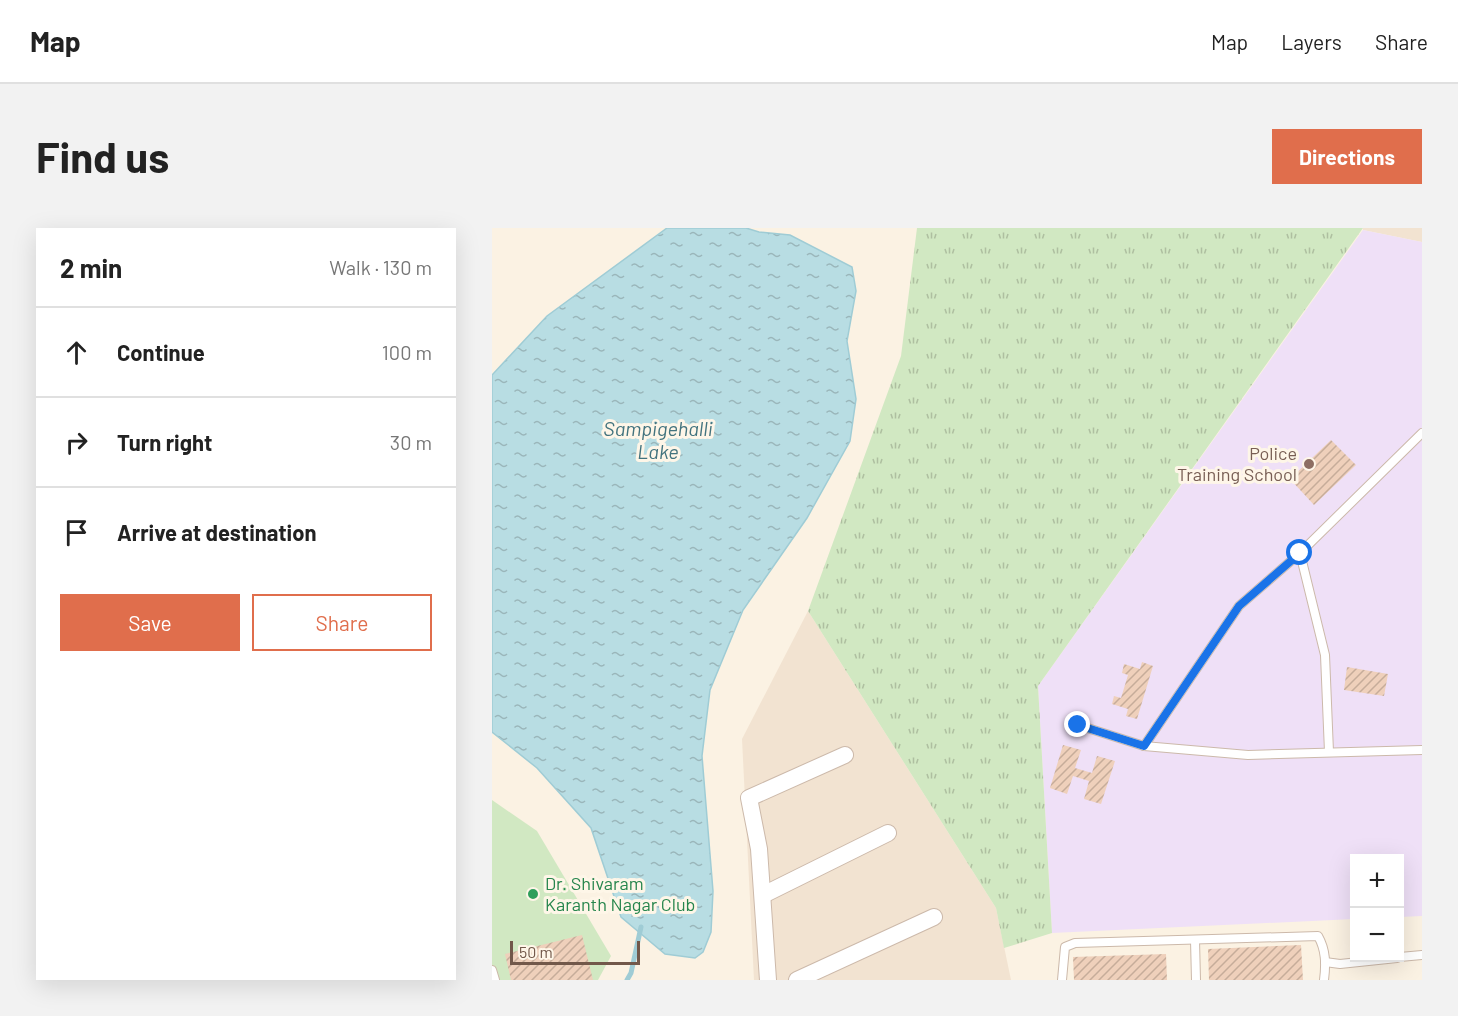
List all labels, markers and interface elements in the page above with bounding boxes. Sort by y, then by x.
text: Map [30,24,81,58]
text: Map [1211,29,1248,54]
text: Layers [1281,29,1342,54]
text: Share [1375,29,1428,54]
button: Directions [1272,129,1422,184]
text: Find us [36,131,169,181]
text: 2 min [60,252,122,283]
text: Walk · 130 m [329,255,432,279]
icon: ahead [60,336,93,369]
text: Continue [117,339,205,365]
text: 100 m [382,340,432,364]
water label: Sampigehalli Lake [603,416,713,463]
icon: right [60,426,93,459]
text: Turn right [117,429,212,455]
text: 30 m [390,430,432,454]
place label: Police Training School [1177,442,1297,485]
marker: Police Training School [1302,457,1316,471]
icon: arrive [60,516,93,549]
text: Arrive at destination [117,519,316,545]
route start [1286,539,1312,565]
button: Save [60,594,240,651]
button: Share [252,594,432,651]
route end [1064,711,1090,737]
map controls [1350,854,1404,962]
button: + [1350,854,1404,908]
place label: Dr. Shivaram Karanth Nagar Club [545,872,695,915]
marker: Dr. Shivaram Karanth Nagar Club [526,887,540,901]
button: − [1350,908,1404,962]
scale bar [510,938,640,966]
text: 50 m [519,942,553,961]

